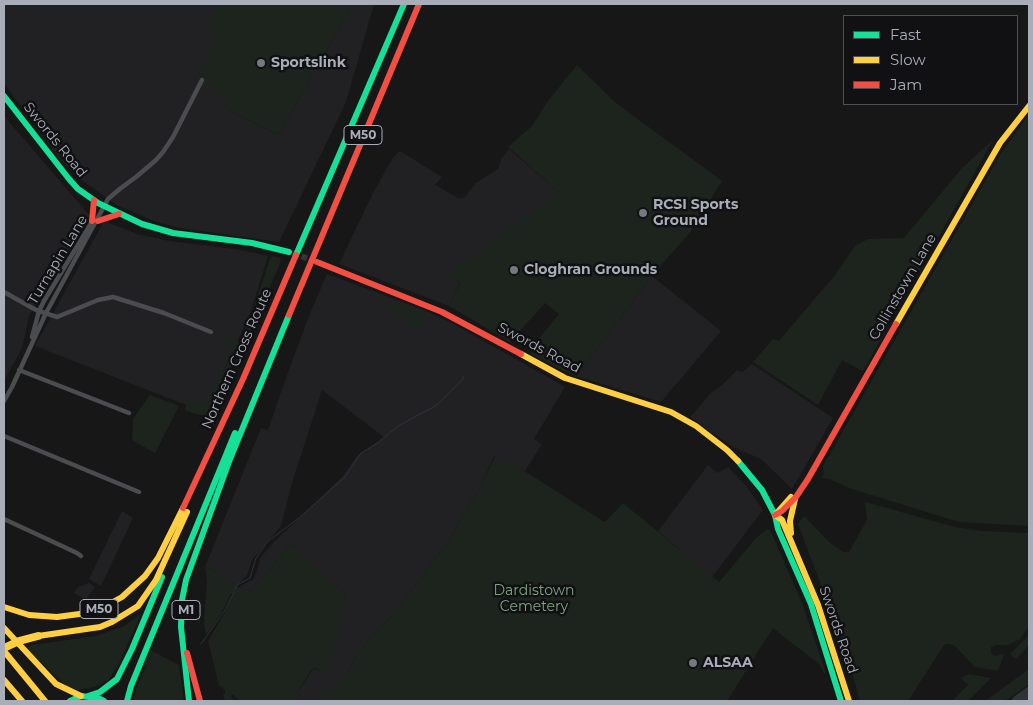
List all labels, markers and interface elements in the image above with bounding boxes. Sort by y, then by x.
legend [843,15,1018,105]
text: Fast [890,25,921,44]
text: Slow [890,50,926,69]
place label: Sportslink [271,55,346,71]
marker: Sportslink [255,57,267,69]
text: Jam [890,75,922,94]
street label: Swords Road [20,99,90,181]
road number: M50 [344,126,382,144]
place label: RCSI Sports Ground [653,197,738,230]
marker: RCSI Sports Ground [637,207,649,219]
street label: Turnapin Lane [25,212,91,308]
street label: Collinstown Lane [866,231,940,343]
place label: Cloghran Grounds [524,262,657,278]
marker: Cloghran Grounds [508,264,520,276]
street label: Northern Cross Route [198,286,276,432]
street label: Swords Road [495,319,583,377]
park label: Dardistown Cemetery [493,583,575,616]
street label: Swords Road [815,584,861,676]
road number: M50 [80,600,118,618]
road number: M1 [172,600,200,620]
place label: ALSAA [703,655,753,671]
marker: ALSAA [687,657,699,669]

